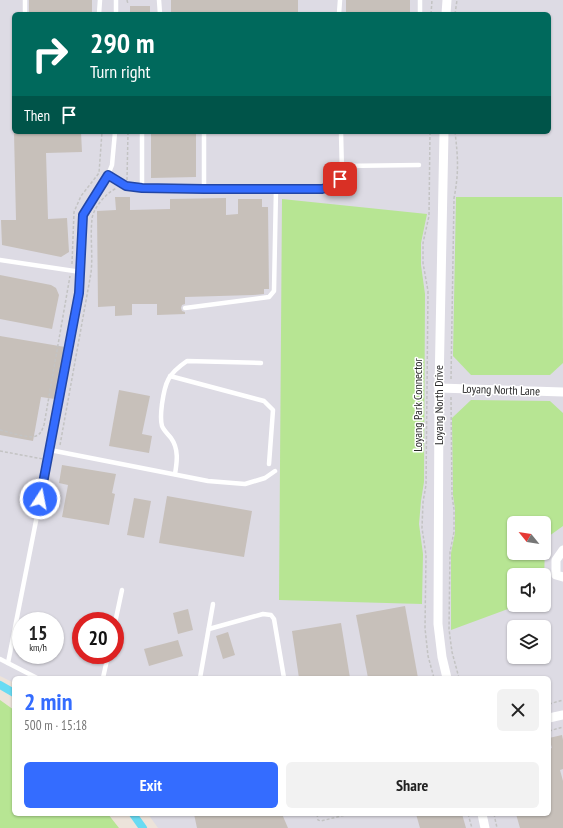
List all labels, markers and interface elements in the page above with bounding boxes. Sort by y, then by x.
text: 290 m [90,24,154,61]
icon: right [24,28,76,80]
text: Turn right [90,60,150,83]
icon: arrive [58,104,80,126]
text: Then [24,106,50,125]
pin [323,162,357,196]
icon: arrive [329,168,351,190]
street label: Loyang Park Connector [410,357,425,452]
street label: Loyang North Drive [431,365,446,445]
street label: Loyang North Lane [462,381,540,398]
position arrow [19,478,61,520]
north arrow [507,516,551,560]
map controls [507,516,551,664]
button: sound [507,568,551,612]
speed limit sign: 20 [72,612,124,664]
text: 15 [28,620,48,646]
button: layers [507,620,551,664]
text: km/h [29,641,47,654]
text: 2 min [24,686,72,717]
button: close [497,689,539,731]
text: 500 m · 15:18 [24,717,87,734]
button: Exit [24,762,278,808]
button: Share [286,762,539,808]

